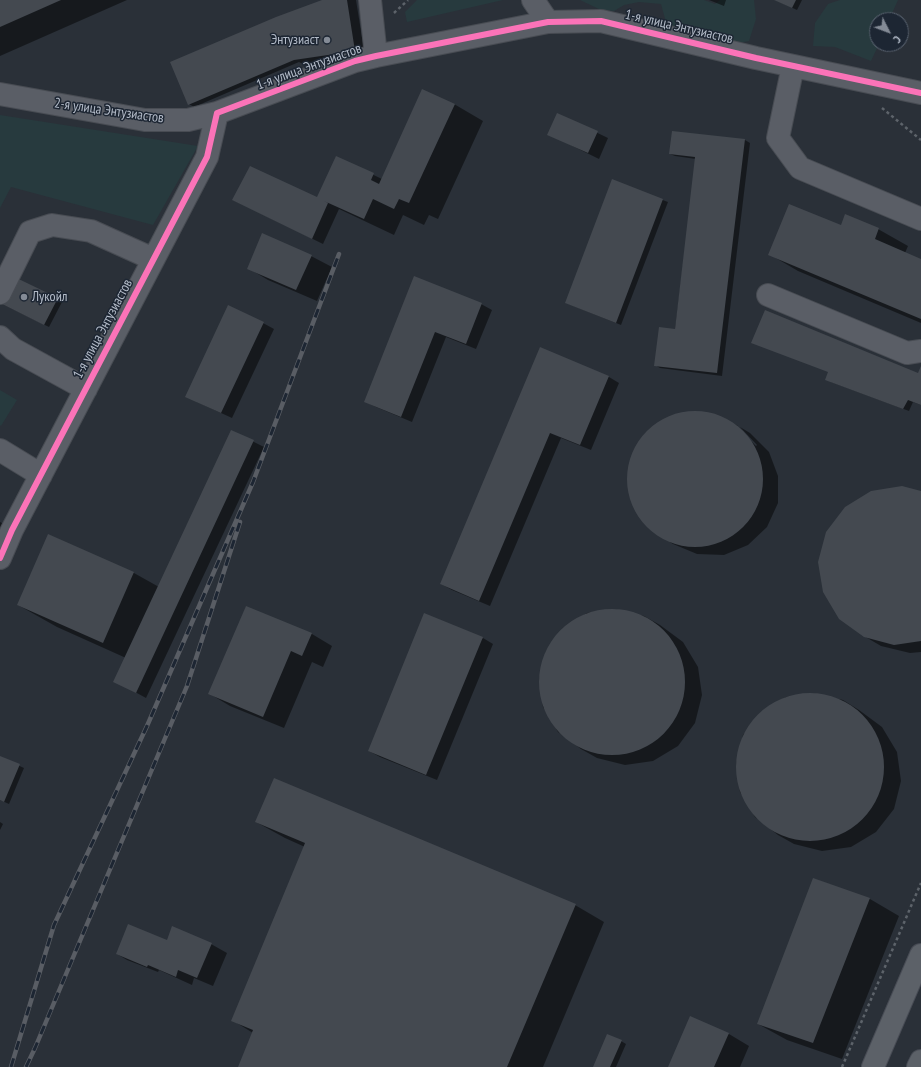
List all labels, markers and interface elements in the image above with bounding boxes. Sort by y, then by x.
street label: 1-я улица Энтузиастов [623,6,735,48]
north arrow [869,12,909,52]
place label: Энтузиаст [271,32,319,48]
text: С [890,33,904,46]
marker: Энтузиаст [322,35,332,45]
street label: 1-я улица Энтузиастов [254,40,364,94]
street label: 2-я улица Энтузиастов [53,95,165,127]
street label: 1-я улица Энтузиастов [70,276,136,382]
place label: Лукойл [32,289,67,305]
marker: Лукойл [19,292,29,302]

